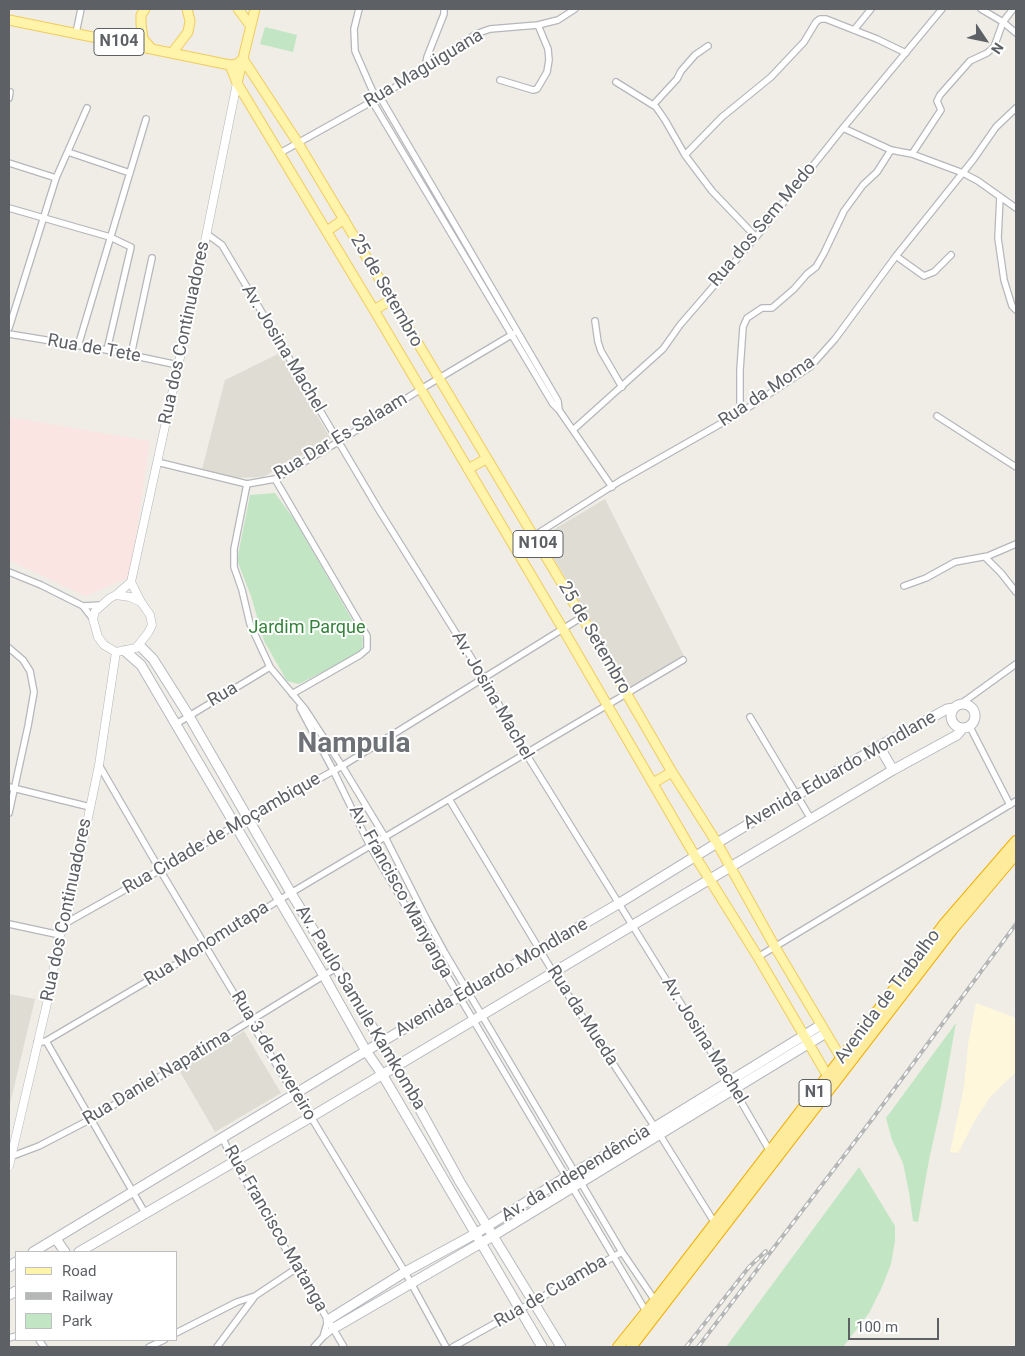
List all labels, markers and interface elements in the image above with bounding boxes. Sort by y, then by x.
north arrow [960,15,1010,65]
street label: Rua Maguiguana [361,25,487,113]
road number: N104 [94,28,144,56]
text: N [988,40,1007,57]
street label: Rua dos Sem Medo [705,158,821,292]
street label: 25 de Setembro [345,231,427,351]
street label: Rua dos Continuadores [155,240,215,426]
street label: Av. Josina Machel [236,281,330,417]
street label: Rua de Tete [46,330,142,368]
street label: Rua da Moma [715,352,819,432]
street label: Rua Dar Es Salaam [270,389,412,485]
road number: N104 [513,530,563,558]
street label: 25 de Setembro [553,578,635,698]
park label: Jardim Parque [248,617,366,639]
street label: Av. Josina Machel [446,628,538,764]
street label: Rua [204,678,242,712]
street label: Avenida Eduardo Mondlane [740,707,940,835]
district label: Nampula [298,728,410,762]
street label: Rua Cidade de Moçambique [119,768,325,900]
street label: Av. Francisco Manyanga [343,802,457,982]
street label: Rua dos Continuadores [37,817,97,1003]
street label: Rua Monomutapa [141,897,273,991]
street label: Av. Paulo Samule Kamkomba [290,902,430,1114]
street label: Avenida Eduardo Mondlane [392,914,592,1042]
street label: Avenida de Trabalho [831,926,945,1068]
street label: Rua da Mueda [542,962,622,1070]
street label: Av. Josina Machel [656,974,752,1108]
street label: Rua 3 de Fevereiro [226,987,320,1125]
street label: Rua Daniel Napatima [79,1025,235,1131]
road number: N1 [799,1080,831,1106]
street label: Av. da Independência [498,1121,654,1227]
street label: Rua Francisco Matanga [218,1142,332,1316]
legend [15,1251,178,1341]
street label: Rua de Cuamba [491,1251,611,1333]
text: Road [62,1262,96,1280]
text: Railway [62,1287,113,1305]
scale bar [850,1308,941,1340]
text: Park [62,1312,92,1330]
text: 100 m [856,1318,898,1336]

